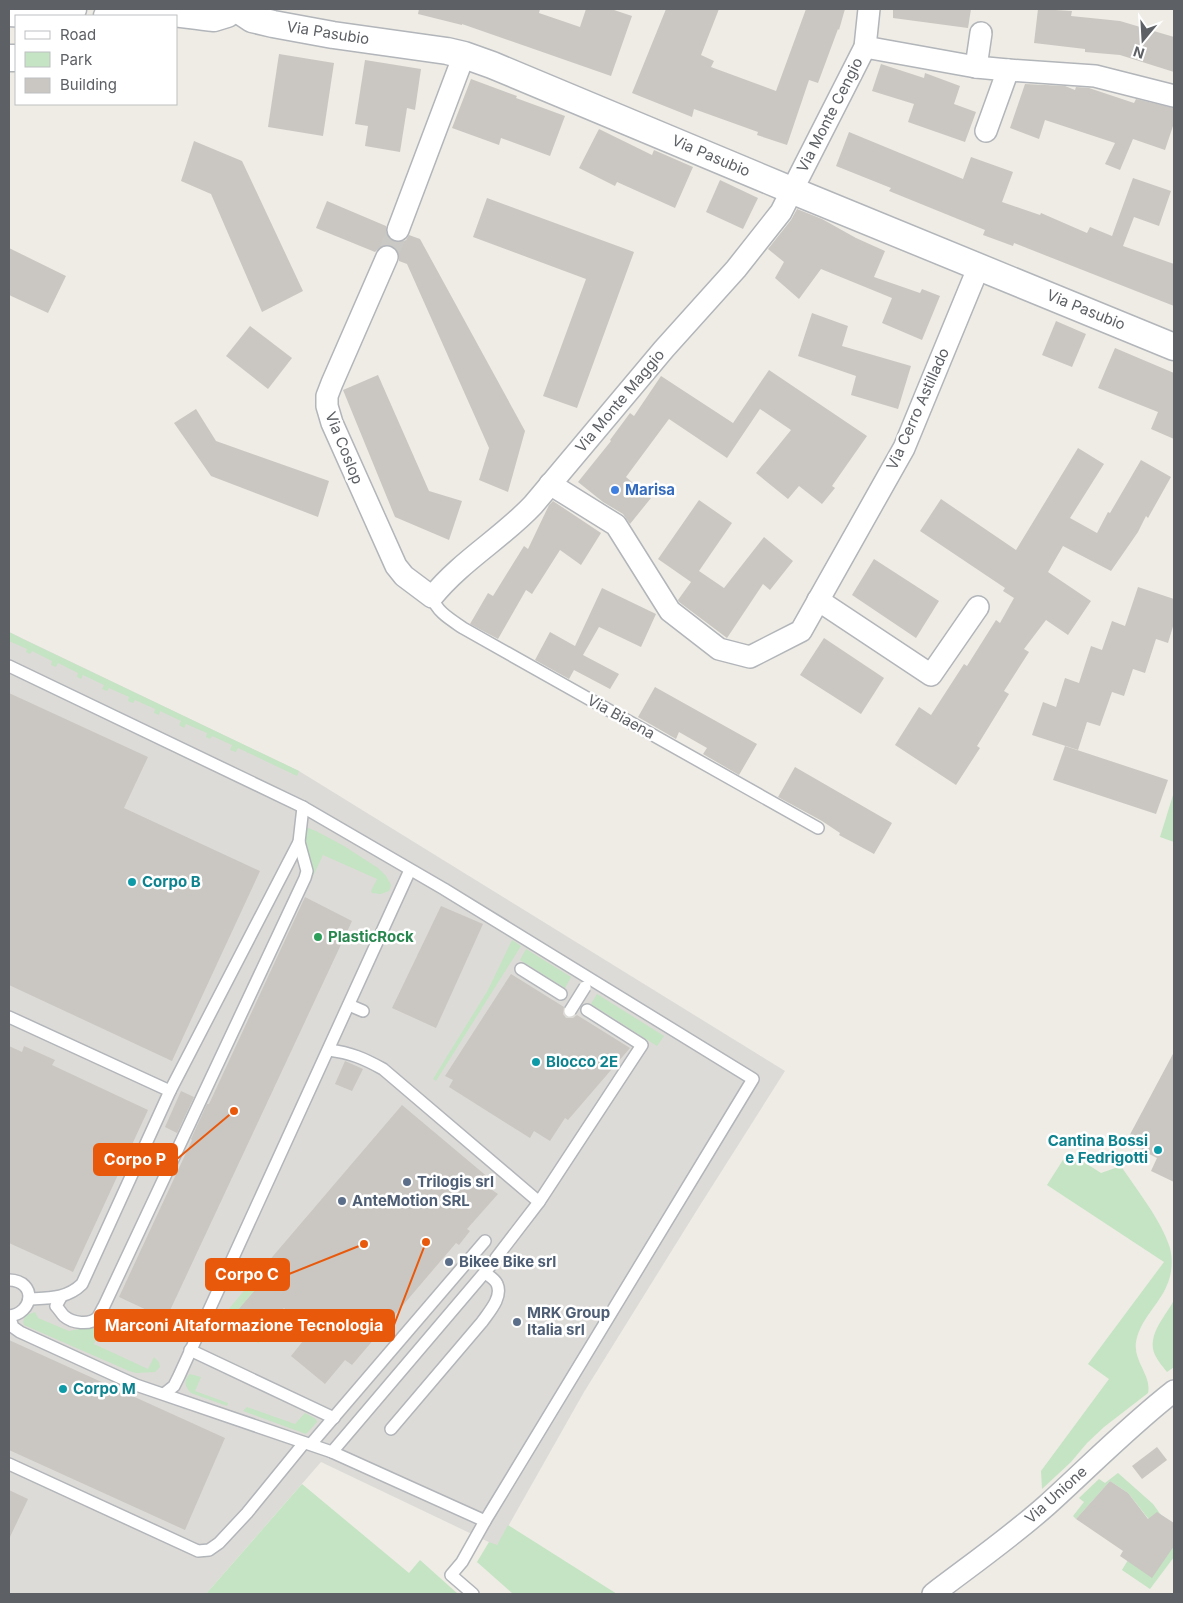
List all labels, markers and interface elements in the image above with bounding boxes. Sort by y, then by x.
legend [15,15,178,105]
north arrow [1118,15,1168,65]
street label: Via Pasubio [285,17,371,48]
text: Road [60,25,96,44]
text: N [1131,43,1147,63]
text: Park [60,50,93,69]
street label: Via Monte Cengio [792,54,867,175]
text: Building [60,75,117,94]
street label: Via Pasubio [669,131,753,181]
street label: Via Pasubio [1044,285,1128,334]
street label: Via Monte Maggio [571,345,668,456]
street label: Via Cerro Astillado [882,345,953,473]
street label: Via Coslop [321,409,368,487]
place label: Marisa [625,480,675,499]
marker: Marisa [609,484,621,496]
street label: Via Biaena [584,690,658,743]
place label: Corpo B [142,872,201,891]
marker: Corpo B [126,876,138,888]
place label: PlasticRock [328,927,414,946]
marker: PlasticRock [312,931,324,943]
place label: Blocco 2E [546,1052,618,1071]
marker: Blocco 2E [530,1056,542,1068]
place label: Cantina Bossi e Fedrigotti [1048,1131,1148,1167]
callout: Corpo P [94,1144,177,1175]
marker: Cantina Bossi e Fedrigotti [1152,1144,1164,1156]
text: Corpo P [104,1149,166,1169]
place label: Trilogis srl [417,1172,494,1191]
marker: Trilogis srl [401,1176,413,1188]
place label: AnteMotion SRL [352,1191,470,1210]
marker: AnteMotion SRL [336,1195,348,1207]
place label: Bikee Bike srl [459,1252,556,1271]
marker: Bikee Bike srl [443,1256,455,1268]
callout: Corpo C [206,1259,289,1290]
text: Corpo C [215,1264,279,1284]
place label: MRK Group Italia srl [527,1303,610,1339]
callout: Marconi Altaformazione Tecnologia [95,1310,394,1341]
text: Marconi Altaformazione Tecnologia [105,1315,383,1335]
marker: MRK Group Italia srl [511,1316,523,1328]
place label: Corpo M [73,1379,136,1398]
marker: Corpo M [57,1383,69,1395]
street label: Via Unione [1021,1462,1091,1527]

